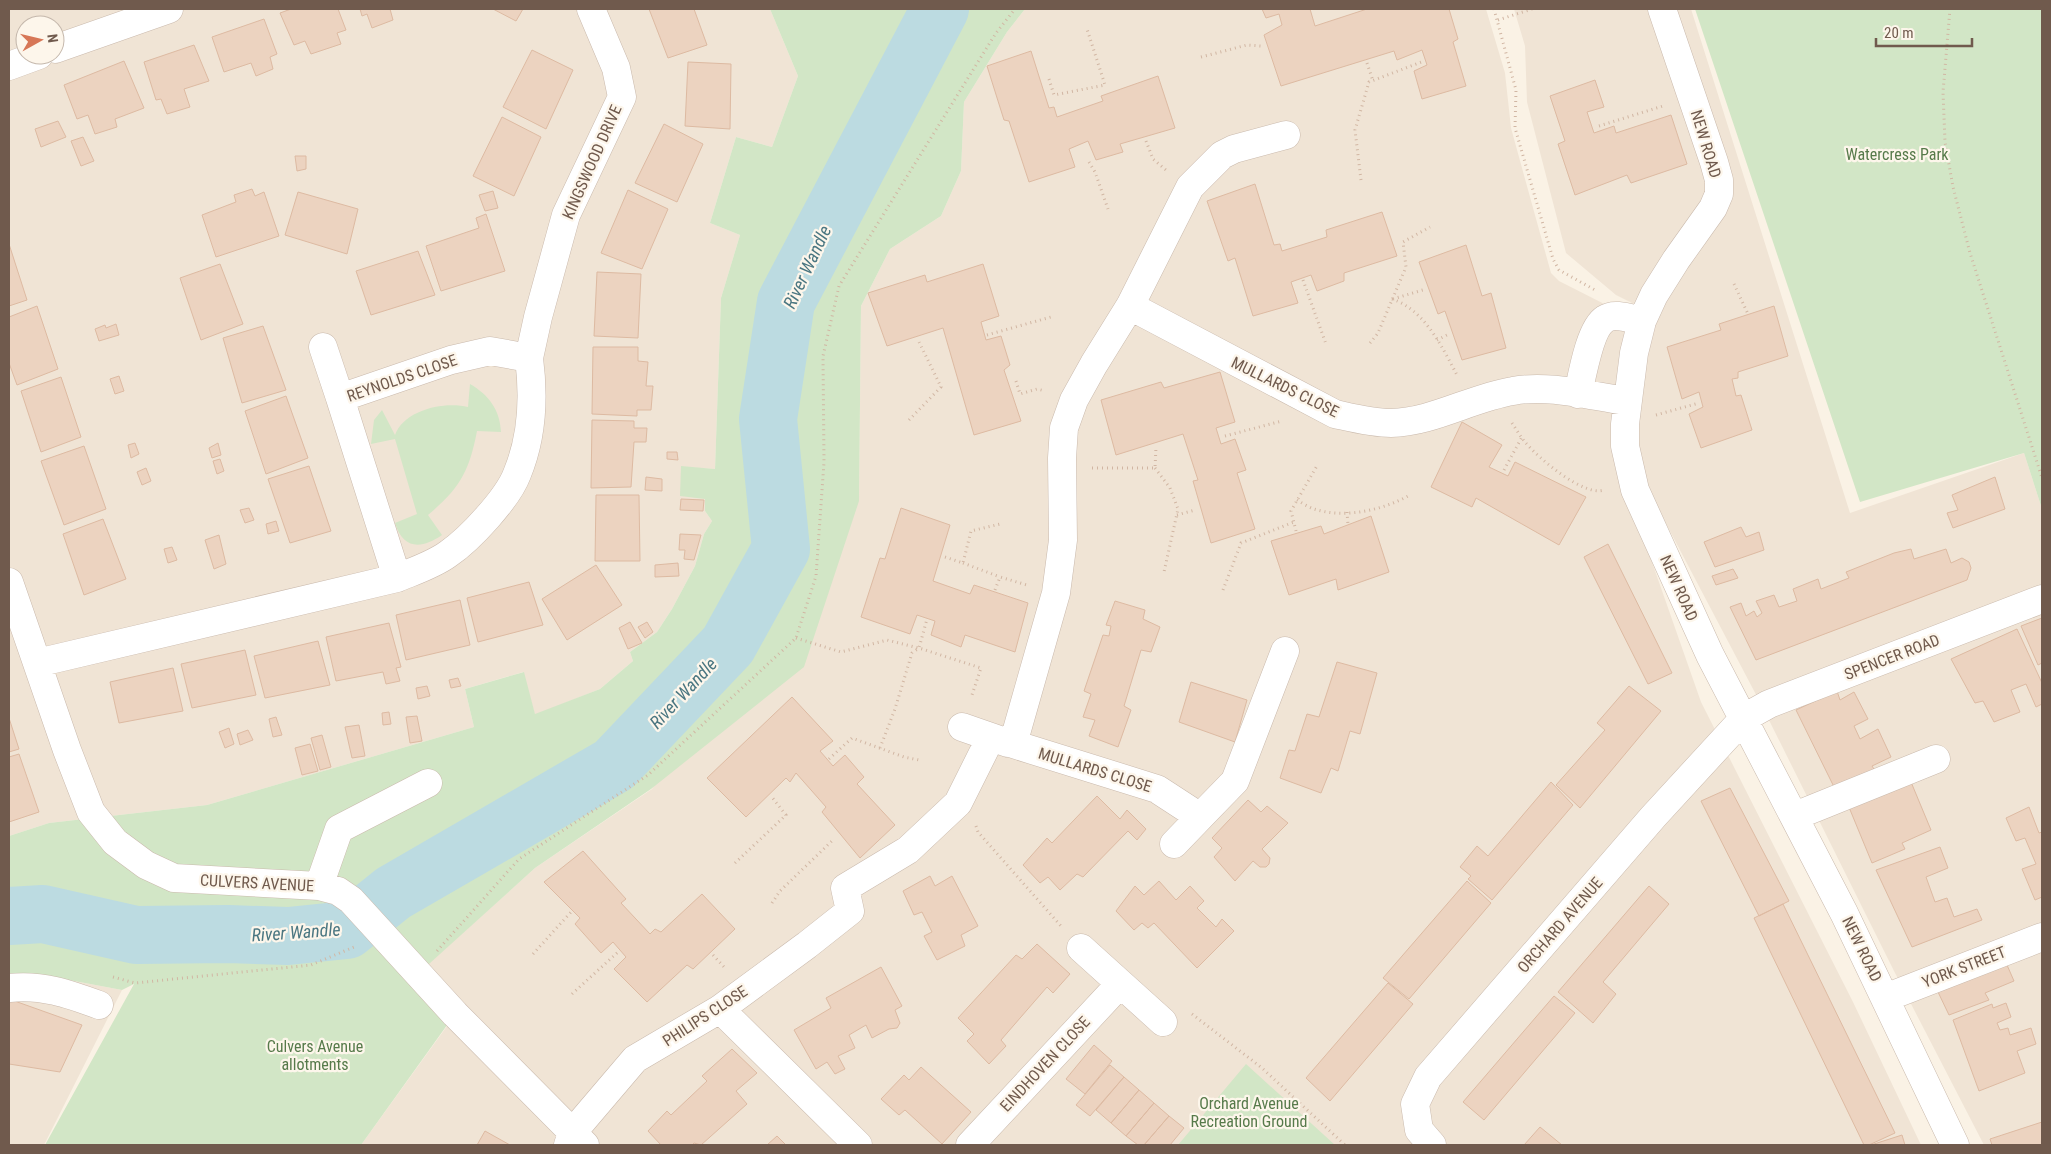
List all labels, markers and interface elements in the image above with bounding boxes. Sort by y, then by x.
north arrow [15,15,65,65]
scale bar [1876,15,1972,47]
text: 20 m [1884,24,1914,42]
text: N [44,33,61,44]
street label: KINGSWOOD DRIVE [558,102,626,222]
street label: NEW ROAD [1687,108,1725,180]
park label: Watercress Park [1846,145,1949,164]
water label: River Wandle [779,222,835,312]
street label: REYNOLDS CLOSE [344,350,460,406]
street label: MULLARDS CLOSE [1228,353,1342,421]
street label: NEW ROAD [1656,552,1702,624]
street label: SPENCER ROAD [1842,630,1942,684]
water label: River Wandle [645,653,721,733]
street label: MULLARDS CLOSE [1036,744,1154,796]
street label: CULVERS AVENUE [200,871,314,895]
street label: ORCHARD AVENUE [1513,873,1607,977]
street label: NEW ROAD [1838,913,1886,985]
water label: River Wandle [251,918,341,946]
street label: YORK STREET [1919,942,2009,992]
street label: PHILIPS CLOSE [659,982,751,1050]
street label: EINDHOVEN CLOSE [996,1013,1094,1115]
park label: Culvers Avenue allotments [267,1037,363,1074]
park label: Orchard Avenue Recreation Ground [1191,1094,1307,1131]

